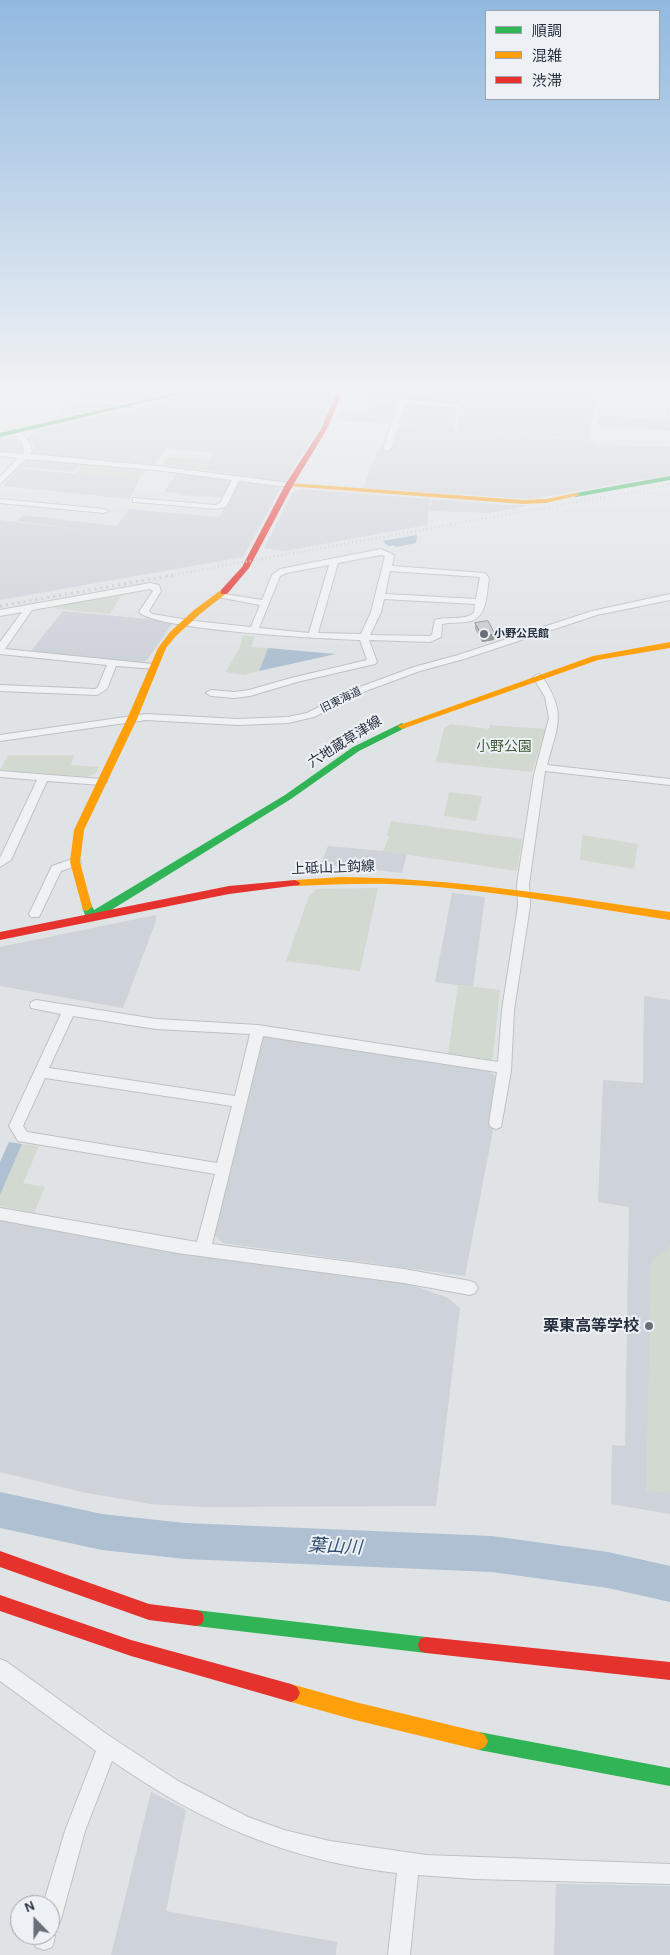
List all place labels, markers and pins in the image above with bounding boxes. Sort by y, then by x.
place label: 小野公民館 [494,627,549,641]
marker: 小野公民館 [478,628,490,640]
place label: 栗東高等学校 [543,1316,639,1336]
marker: 栗東高等学校 [643,1320,655,1332]

